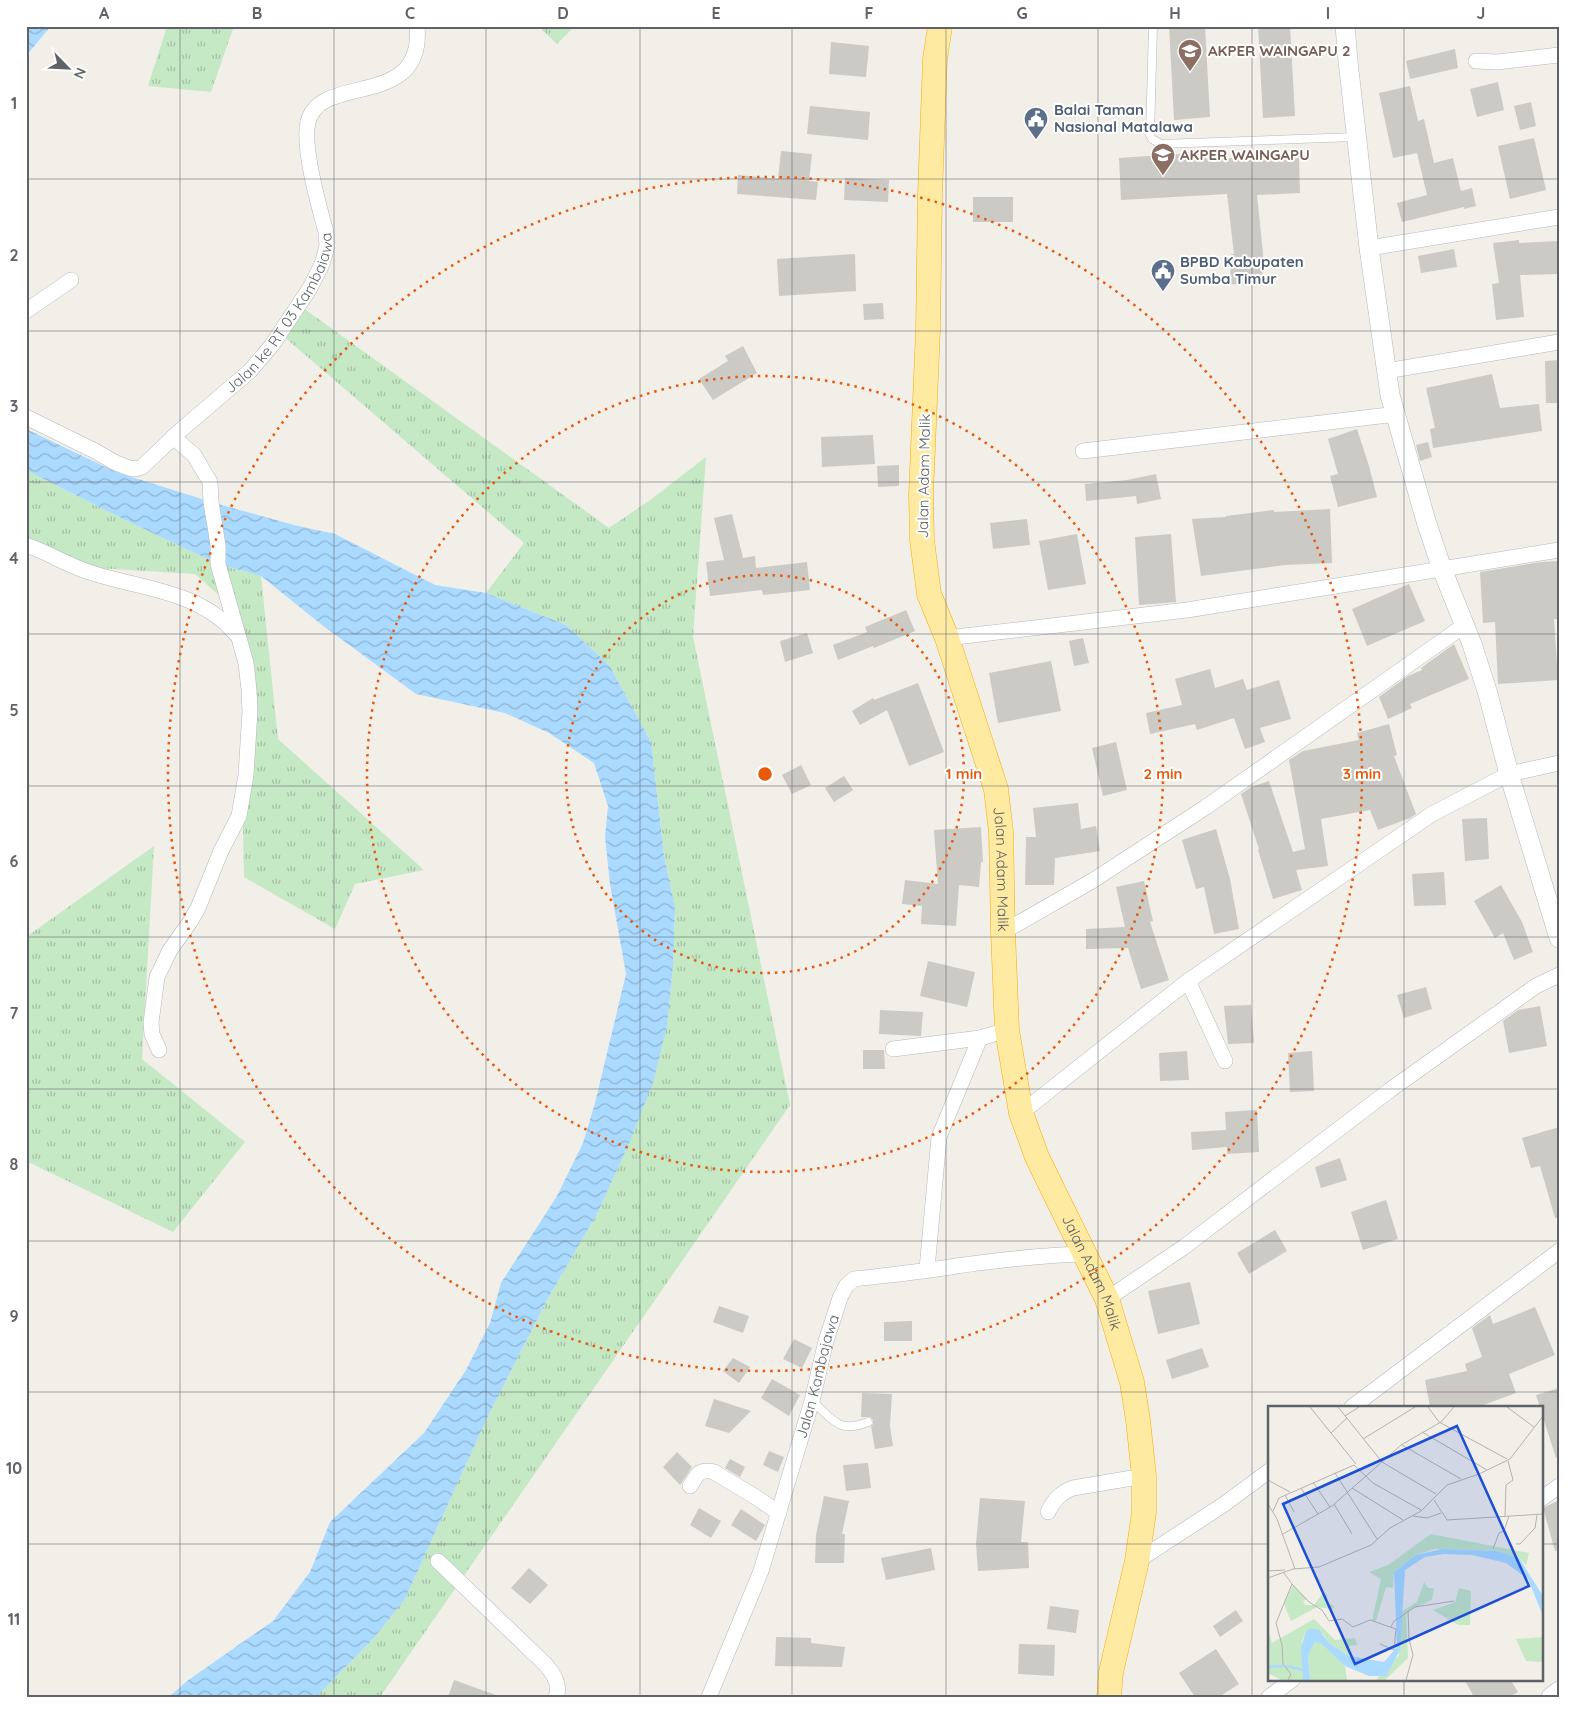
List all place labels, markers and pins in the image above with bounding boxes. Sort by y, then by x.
school or university icon: AKPER WAINGAPU 2 [1177,38,1203,72]
place label: AKPER WAINGAPU 2 [1208,41,1350,60]
place label: Balai Taman Nasional Matalawa [1054,100,1193,136]
public building icon: Balai Taman Nasional Matalawa [1023,106,1049,140]
school or university icon: AKPER WAINGAPU [1150,142,1176,176]
place label: AKPER WAINGAPU [1180,145,1310,164]
place label: BPBD Kabupaten Sumba Timur [1180,252,1304,288]
public building icon: BPBD Kabupaten Sumba Timur [1150,258,1176,292]
centre of rings [756,765,774,783]

